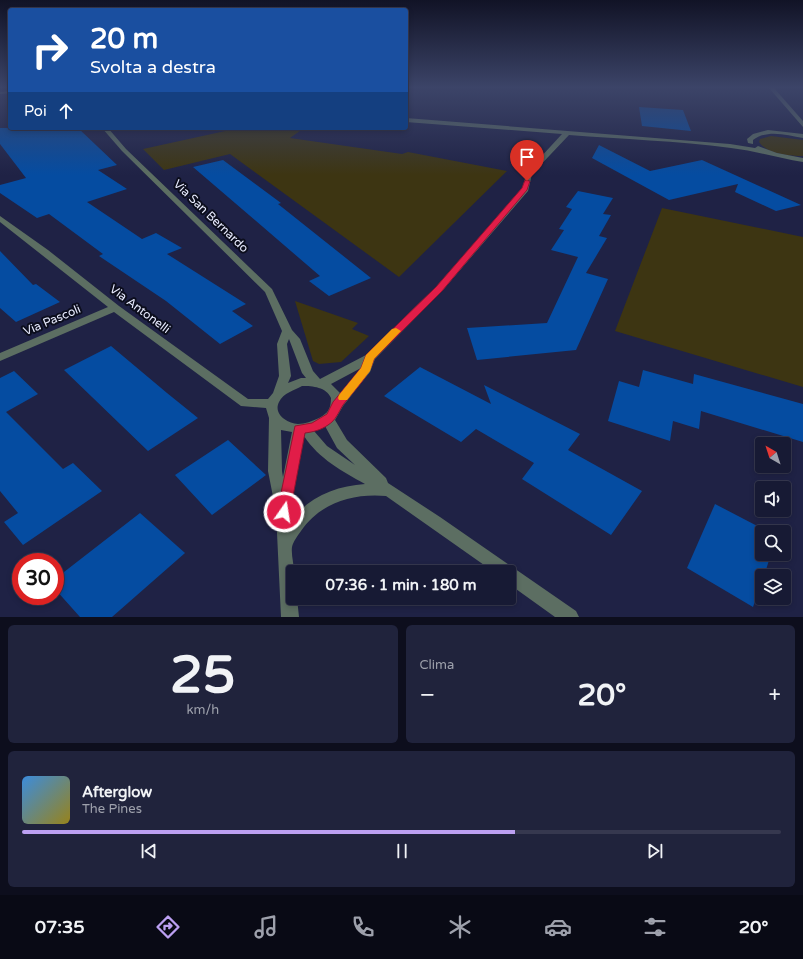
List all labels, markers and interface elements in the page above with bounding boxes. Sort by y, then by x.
text: 20 m [90,22,158,56]
icon: right [24,24,76,76]
text: Svolta a destra [90,56,216,78]
icon: ahead [55,100,77,122]
text: Poi [24,102,47,120]
pin [510,140,544,181]
icon: arrive [516,146,538,168]
street label: Via San Bernardo [171,177,251,255]
street label: Via Antonelli [107,282,173,336]
street label: Via Pascoli [21,302,83,338]
north arrow [755,437,791,473]
map controls [755,437,791,605]
button: sound [755,481,791,517]
position arrow [263,491,305,533]
button: search [755,525,791,561]
speed limit sign: 30 [12,553,64,605]
button: layers [755,569,791,605]
text: 07:36 · 1 min · 180 m [326,576,476,594]
text: 25 [170,644,235,707]
text: Clima [420,657,454,673]
text: 20° [577,677,626,714]
text: − [420,682,435,708]
text: + [769,682,781,708]
text: km/h [186,702,219,718]
text: Afterglow [82,783,152,801]
text: The Pines [82,801,142,817]
icon: previous [138,840,160,862]
icon: pause [391,840,413,862]
icon: next [644,840,666,862]
icon: directions [154,913,182,941]
icon: music [252,913,280,941]
icon: phone [349,913,377,941]
icon: climate [446,913,474,941]
icon: car [544,913,572,941]
icon: filters [641,913,669,941]
text: 07:35 [35,916,85,938]
text: 20° [739,916,768,938]

